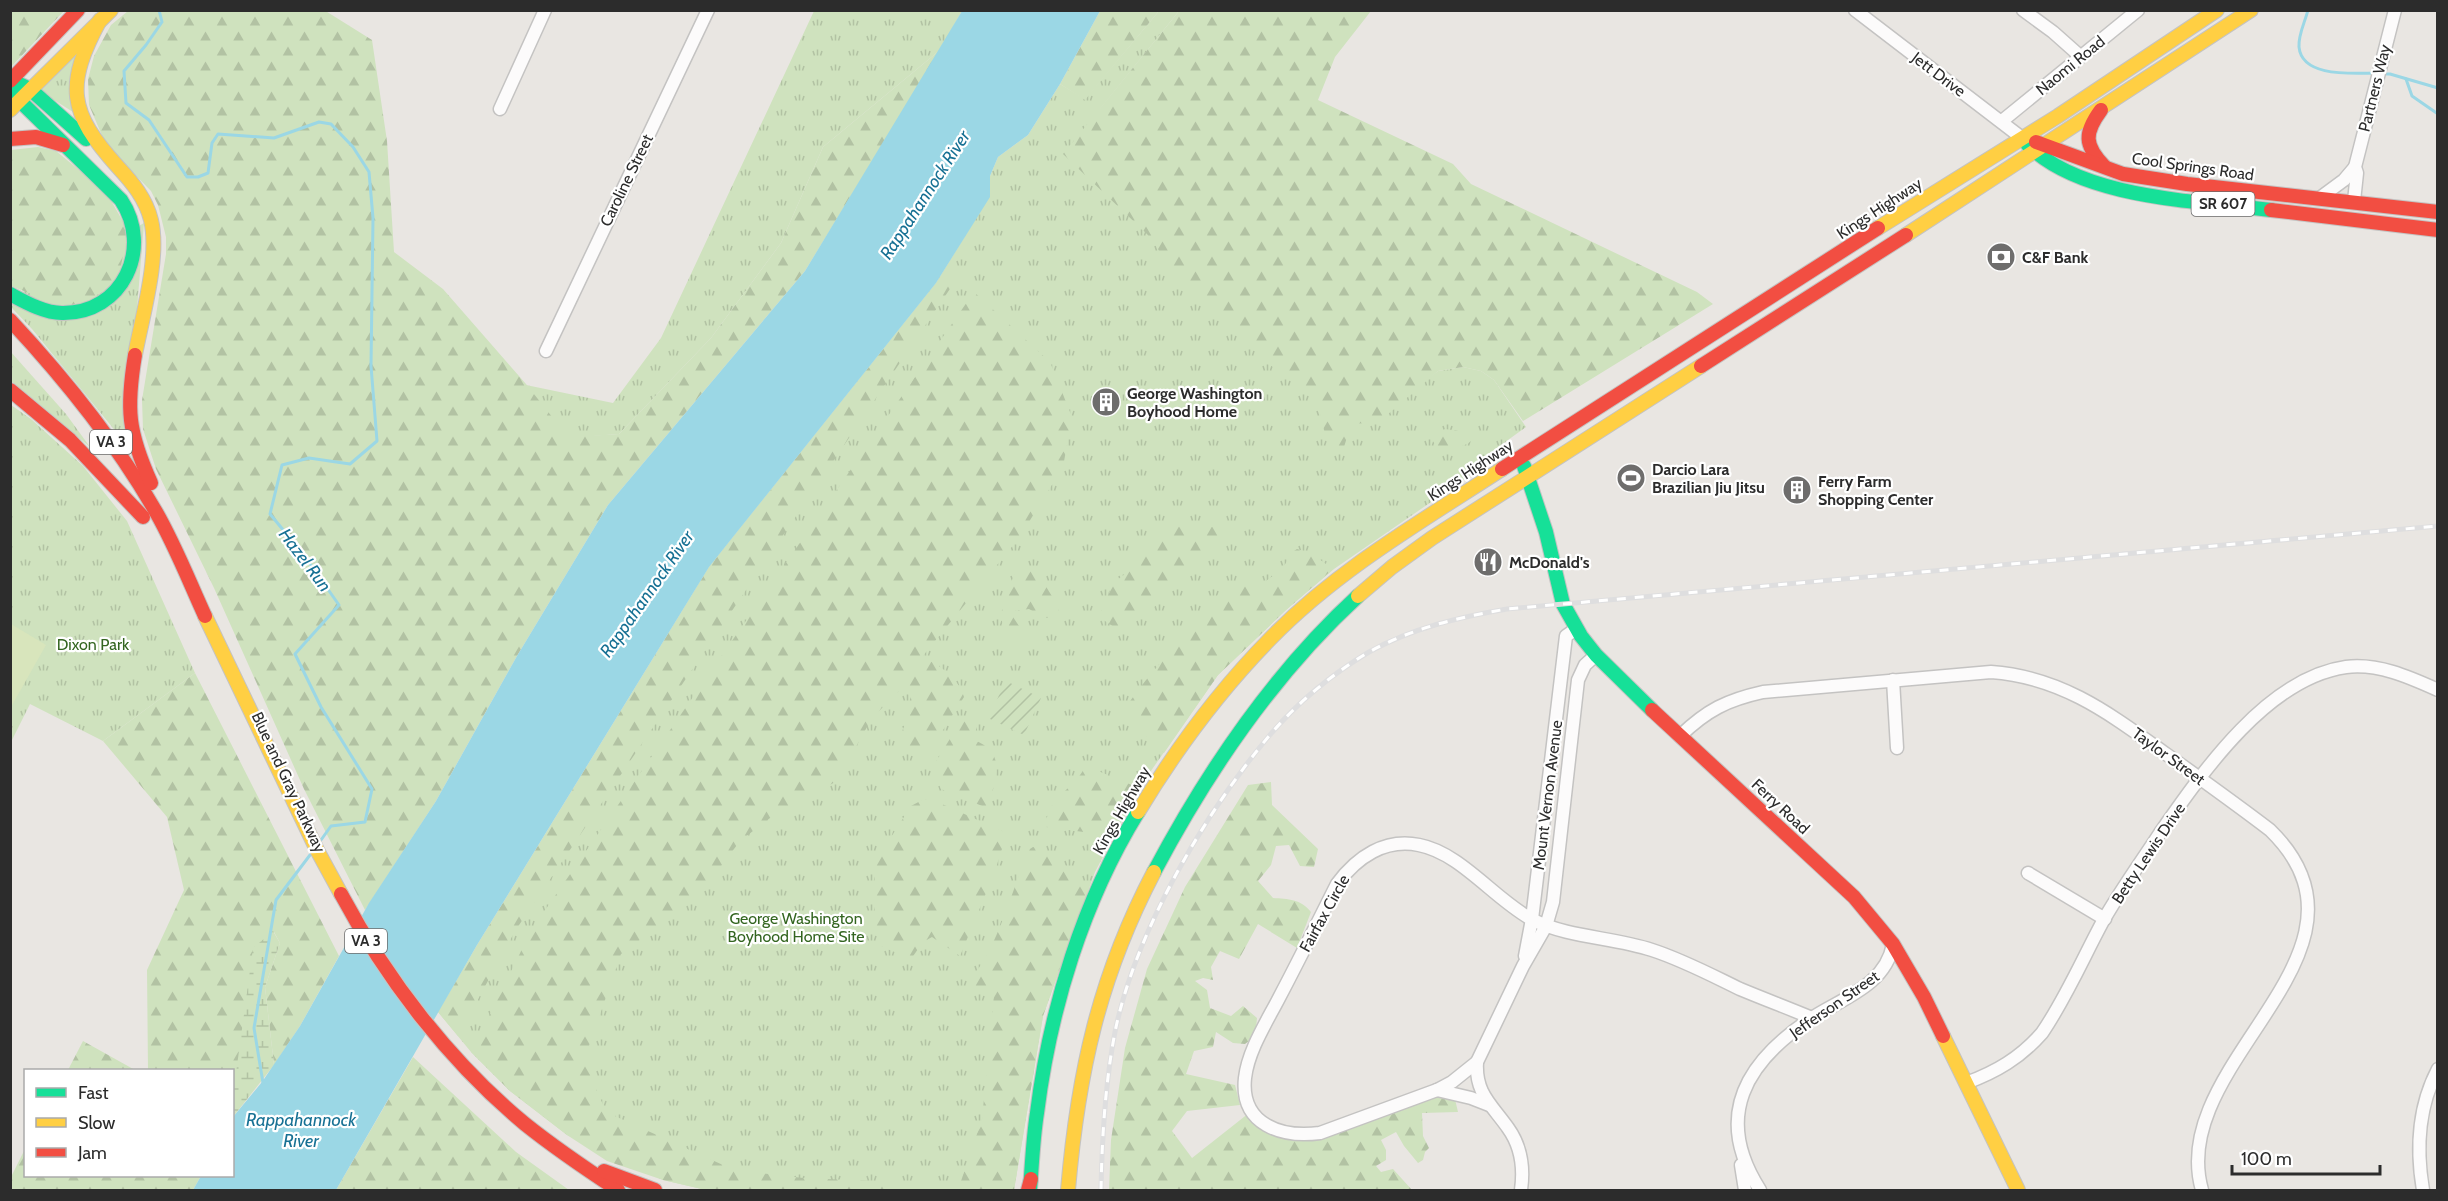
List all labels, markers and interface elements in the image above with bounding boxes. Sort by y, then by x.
street label: Naomi Road [2032,32,2109,99]
street label: Partners Way [2354,42,2395,134]
street label: Jett Drive [1907,47,1969,101]
water label: Rappahannock River [875,125,976,264]
street label: Caroline Street [596,130,657,229]
street label: Cool Springs Road [2131,149,2255,184]
street label: Kings Highway [1833,174,1926,243]
road number: SR 607 [2192,192,2254,216]
bank icon: C&F Bank [1985,241,2017,273]
place label: C&F Bank [2022,248,2089,267]
place label: George Washington Boyhood Home [1127,384,1262,421]
building icon: George Washington Boyhood Home [1090,386,1122,418]
road number: VA 3 [90,430,132,454]
street label: Kings Highway [1424,436,1517,505]
place label: Darcio Lara Brazilian Jiu Jitsu [1652,460,1765,497]
sports icon: Darcio Lara Brazilian Jiu Jitsu [1615,462,1647,494]
place label: Ferry Farm Shopping Center [1818,472,1934,509]
building icon: Ferry Farm Shopping Center [1781,474,1813,506]
water label: Hazel Run [274,524,336,596]
water label: Rappahannock River [595,525,700,661]
restaurant icon: McDonald's [1472,546,1504,578]
place label: McDonald's [1509,553,1590,572]
park label: Dixon Park [57,635,130,654]
street label: Blue and Gray Parkway [248,709,329,856]
street label: Mount Vernon Avenue [1529,719,1566,871]
street label: Taylor Street [2129,724,2209,790]
street label: Kings Highway [1089,763,1154,857]
street label: Ferry Road [1748,775,1814,838]
street label: Betty Lewis Drive [2108,799,2189,907]
street label: Fairfax Circle [1295,871,1353,955]
park label: George Washington Boyhood Home Site [728,909,864,946]
road number: VA 3 [345,929,387,953]
street label: Jefferson Street [1785,966,1883,1043]
legend [24,1069,234,1177]
text: Fast [78,1082,109,1104]
water label: Rappahannock River [246,1109,357,1152]
text: Slow [78,1112,115,1134]
scale bar [2232,1138,2380,1176]
text: Jam [77,1142,107,1164]
text: 100 m [2241,1148,2292,1170]

